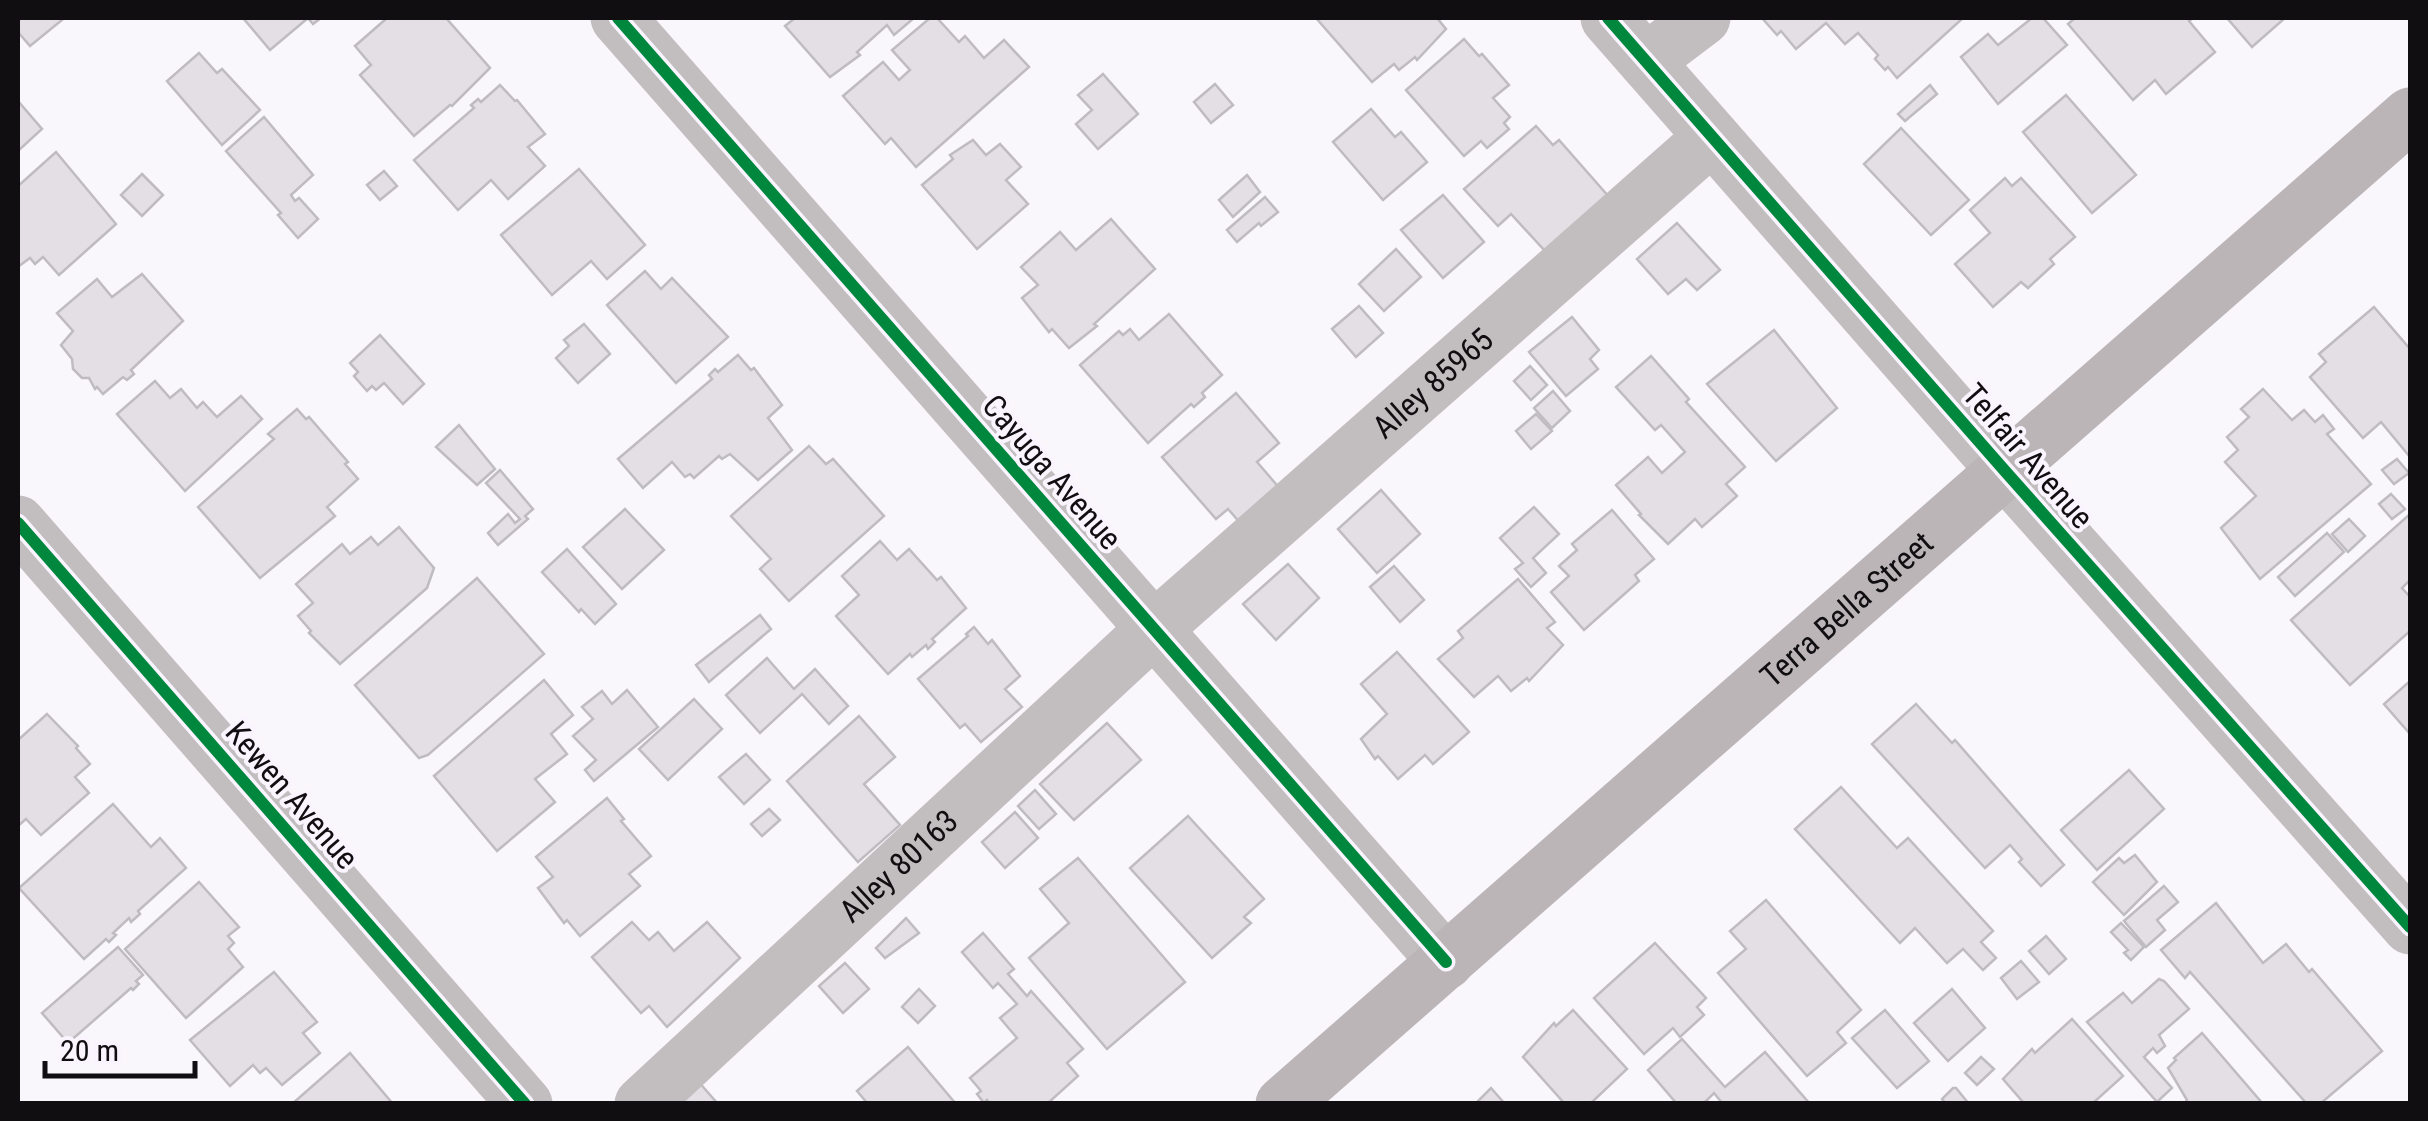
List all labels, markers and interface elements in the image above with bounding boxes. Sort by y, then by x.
street label: Alley 85965 [1365,320,1501,446]
street label: Telfair Avenue [1955,376,2101,536]
street label: Cayuga Avenue [974,387,1130,557]
street label: Terra Bella Street [1753,524,1941,695]
street label: Kewen Avenue [218,714,366,876]
street label: Alley 80163 [832,802,966,930]
scale bar [45,1016,195,1078]
text: 20 m [60,1033,119,1068]

